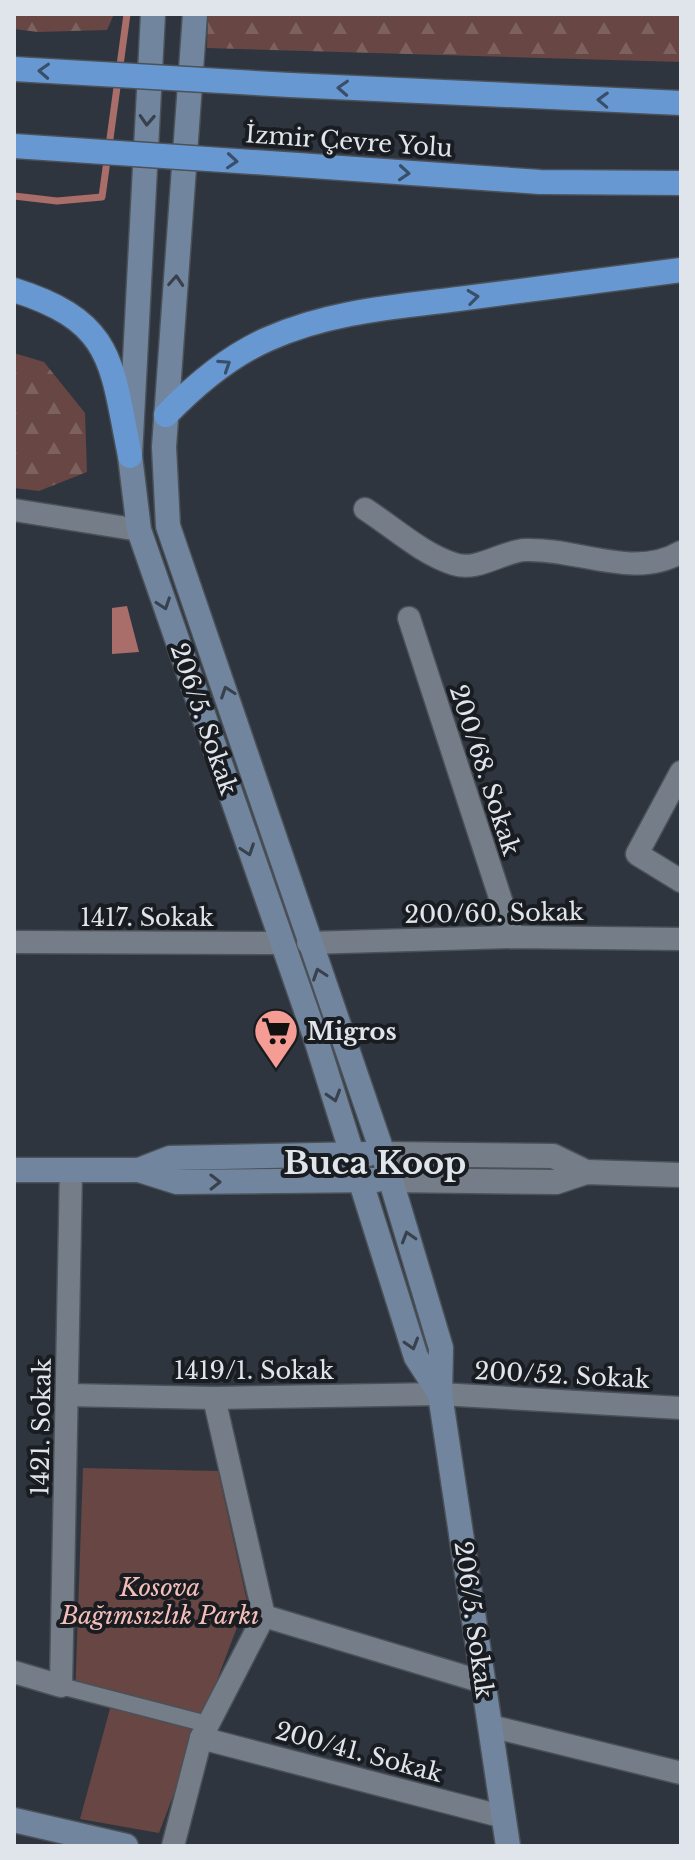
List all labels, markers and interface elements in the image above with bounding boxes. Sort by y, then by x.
one-way arrow [37,63,50,80]
one-way arrow [336,80,349,97]
one-way arrow [596,92,609,109]
one-way arrow [139,114,156,127]
street label: İzmir Çevre Yolu [244,119,454,163]
one-way arrow [225,152,238,169]
one-way arrow [398,164,411,181]
one-way arrow [167,274,184,287]
one-way arrow [466,289,480,306]
one-way arrow [217,359,231,374]
one-way arrow [155,596,171,610]
street label: 206/5. Sokak [164,639,244,799]
street label: 200/68. Sokak [444,681,526,859]
one-way arrow [220,686,236,700]
one-way arrow [239,842,255,856]
street label: 200/60. Sokak [404,897,584,929]
street label: 1417. Sokak [80,903,214,932]
one-way arrow [313,968,329,982]
supermarket icon: Migros [252,1007,300,1070]
place label: Migros [307,1017,397,1046]
one-way arrow [325,1088,341,1102]
district label: Buca Koop [284,1143,466,1183]
one-way arrow [209,1173,222,1190]
one-way arrow [401,1231,417,1244]
one-way arrow [403,1336,419,1350]
street label: 1419/1. Sokak [174,1356,334,1385]
street label: 200/52. Sokak [474,1356,651,1394]
street label: 1421. Sokak [25,1358,57,1496]
street label: 206/5. Sokak [449,1539,499,1701]
park label: Kosova Bağımsızlık Parkı [60,1573,259,1630]
street label: 200/41. Sokak [272,1716,446,1788]

